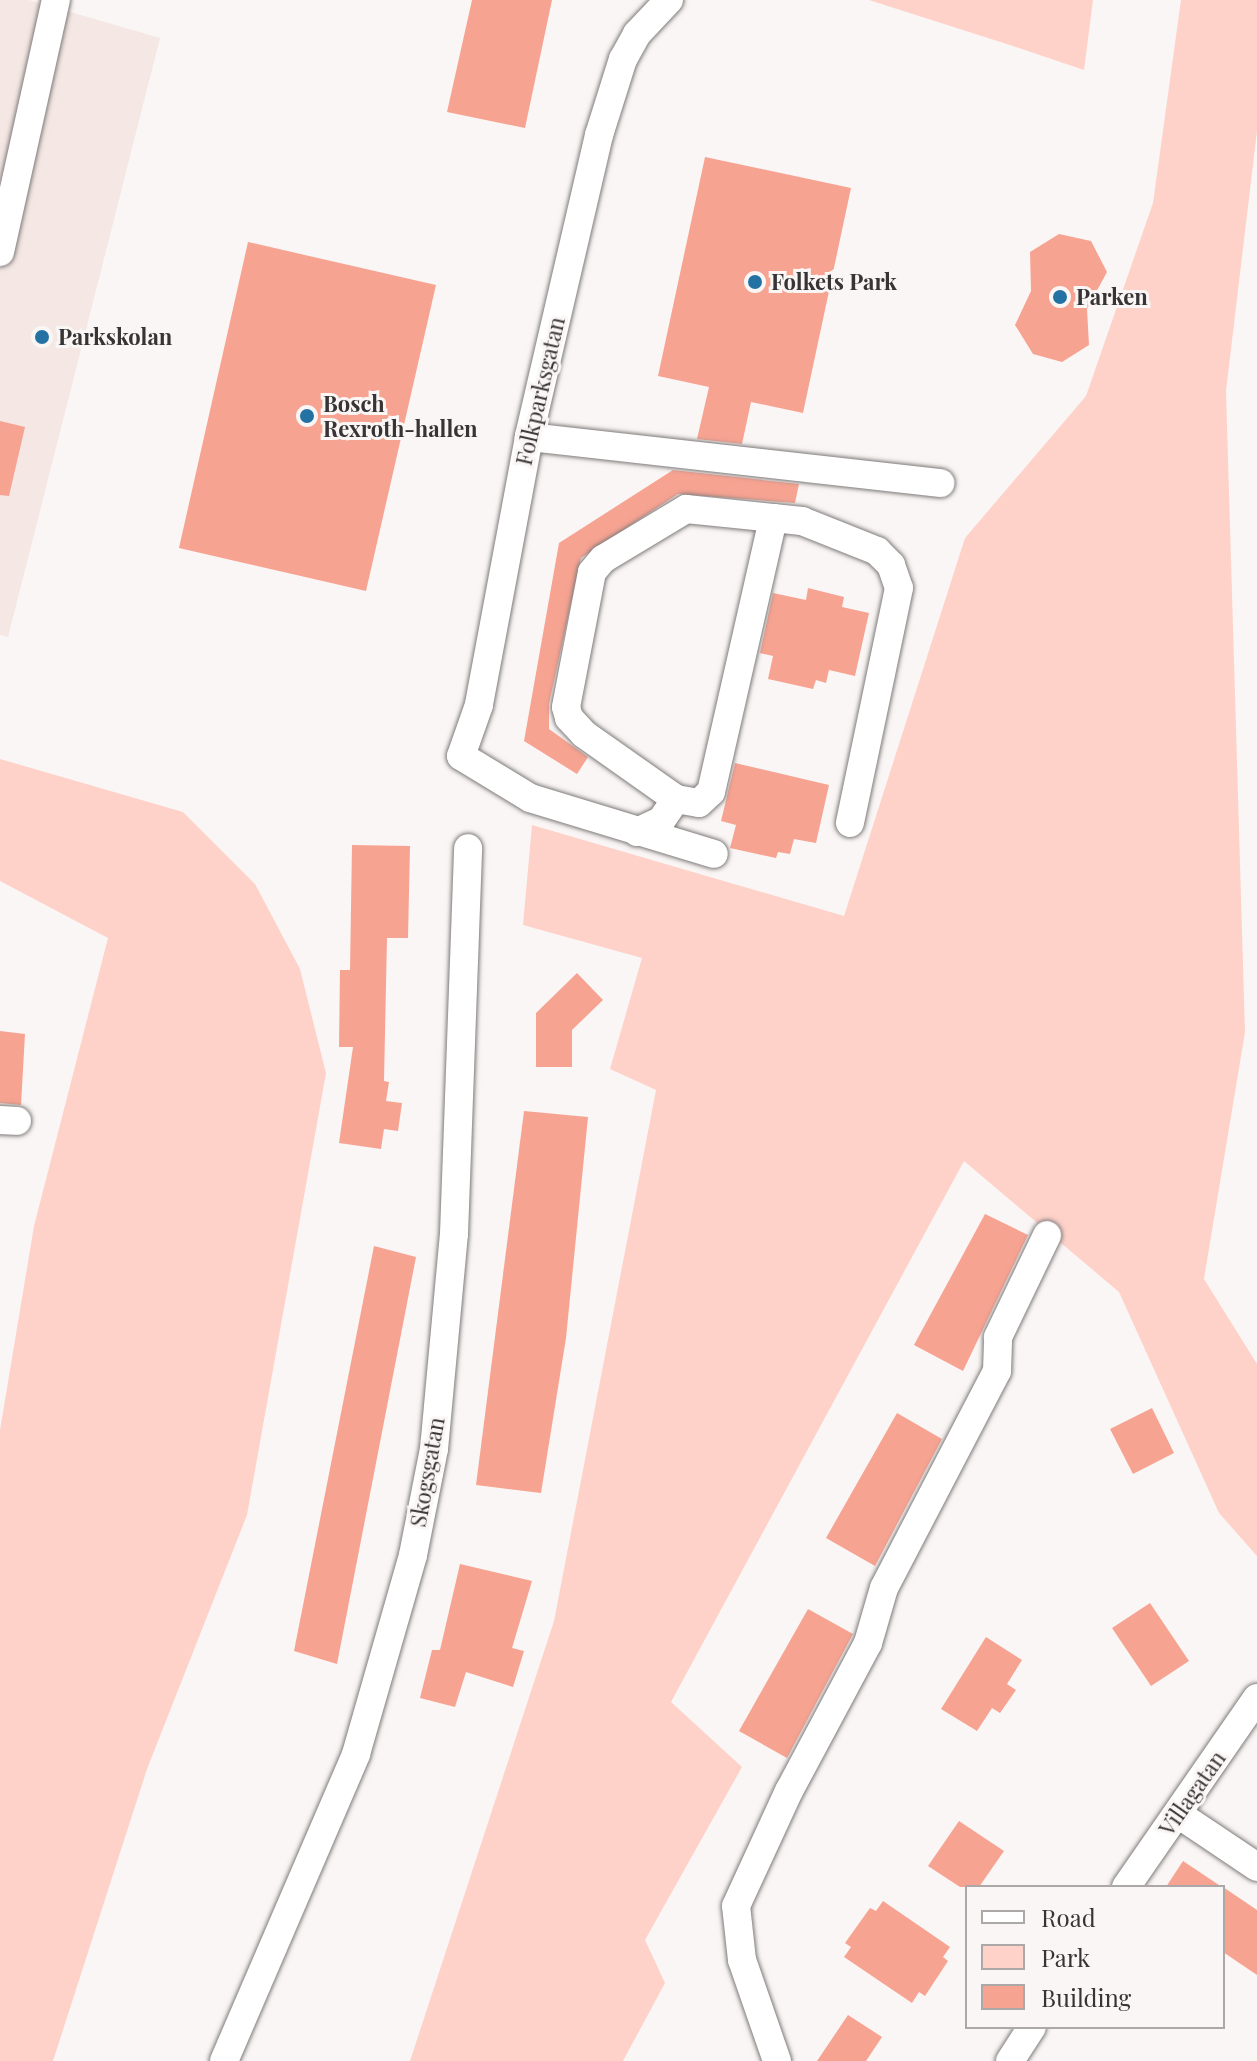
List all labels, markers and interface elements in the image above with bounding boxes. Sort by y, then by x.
place label: Folkets Park [771,269,897,295]
marker: Folkets Park [746,273,764,291]
place label: Parken [1076,284,1148,310]
marker: Parken [1051,288,1069,306]
street label: Folkparksgatan [510,314,570,468]
place label: Parkskolan [58,324,172,350]
marker: Parkskolan [33,328,51,346]
place label: Bosch Rexroth-hallen [323,390,478,442]
marker: Bosch Rexroth-hallen [298,407,316,425]
street label: Skogsgatan [404,1415,450,1529]
street label: Villagatan [1153,1746,1231,1840]
legend [965,1885,1225,2029]
text: Road [1041,1901,1096,1933]
text: Park [1041,1941,1090,1973]
text: Building [1041,1981,1131,2013]

